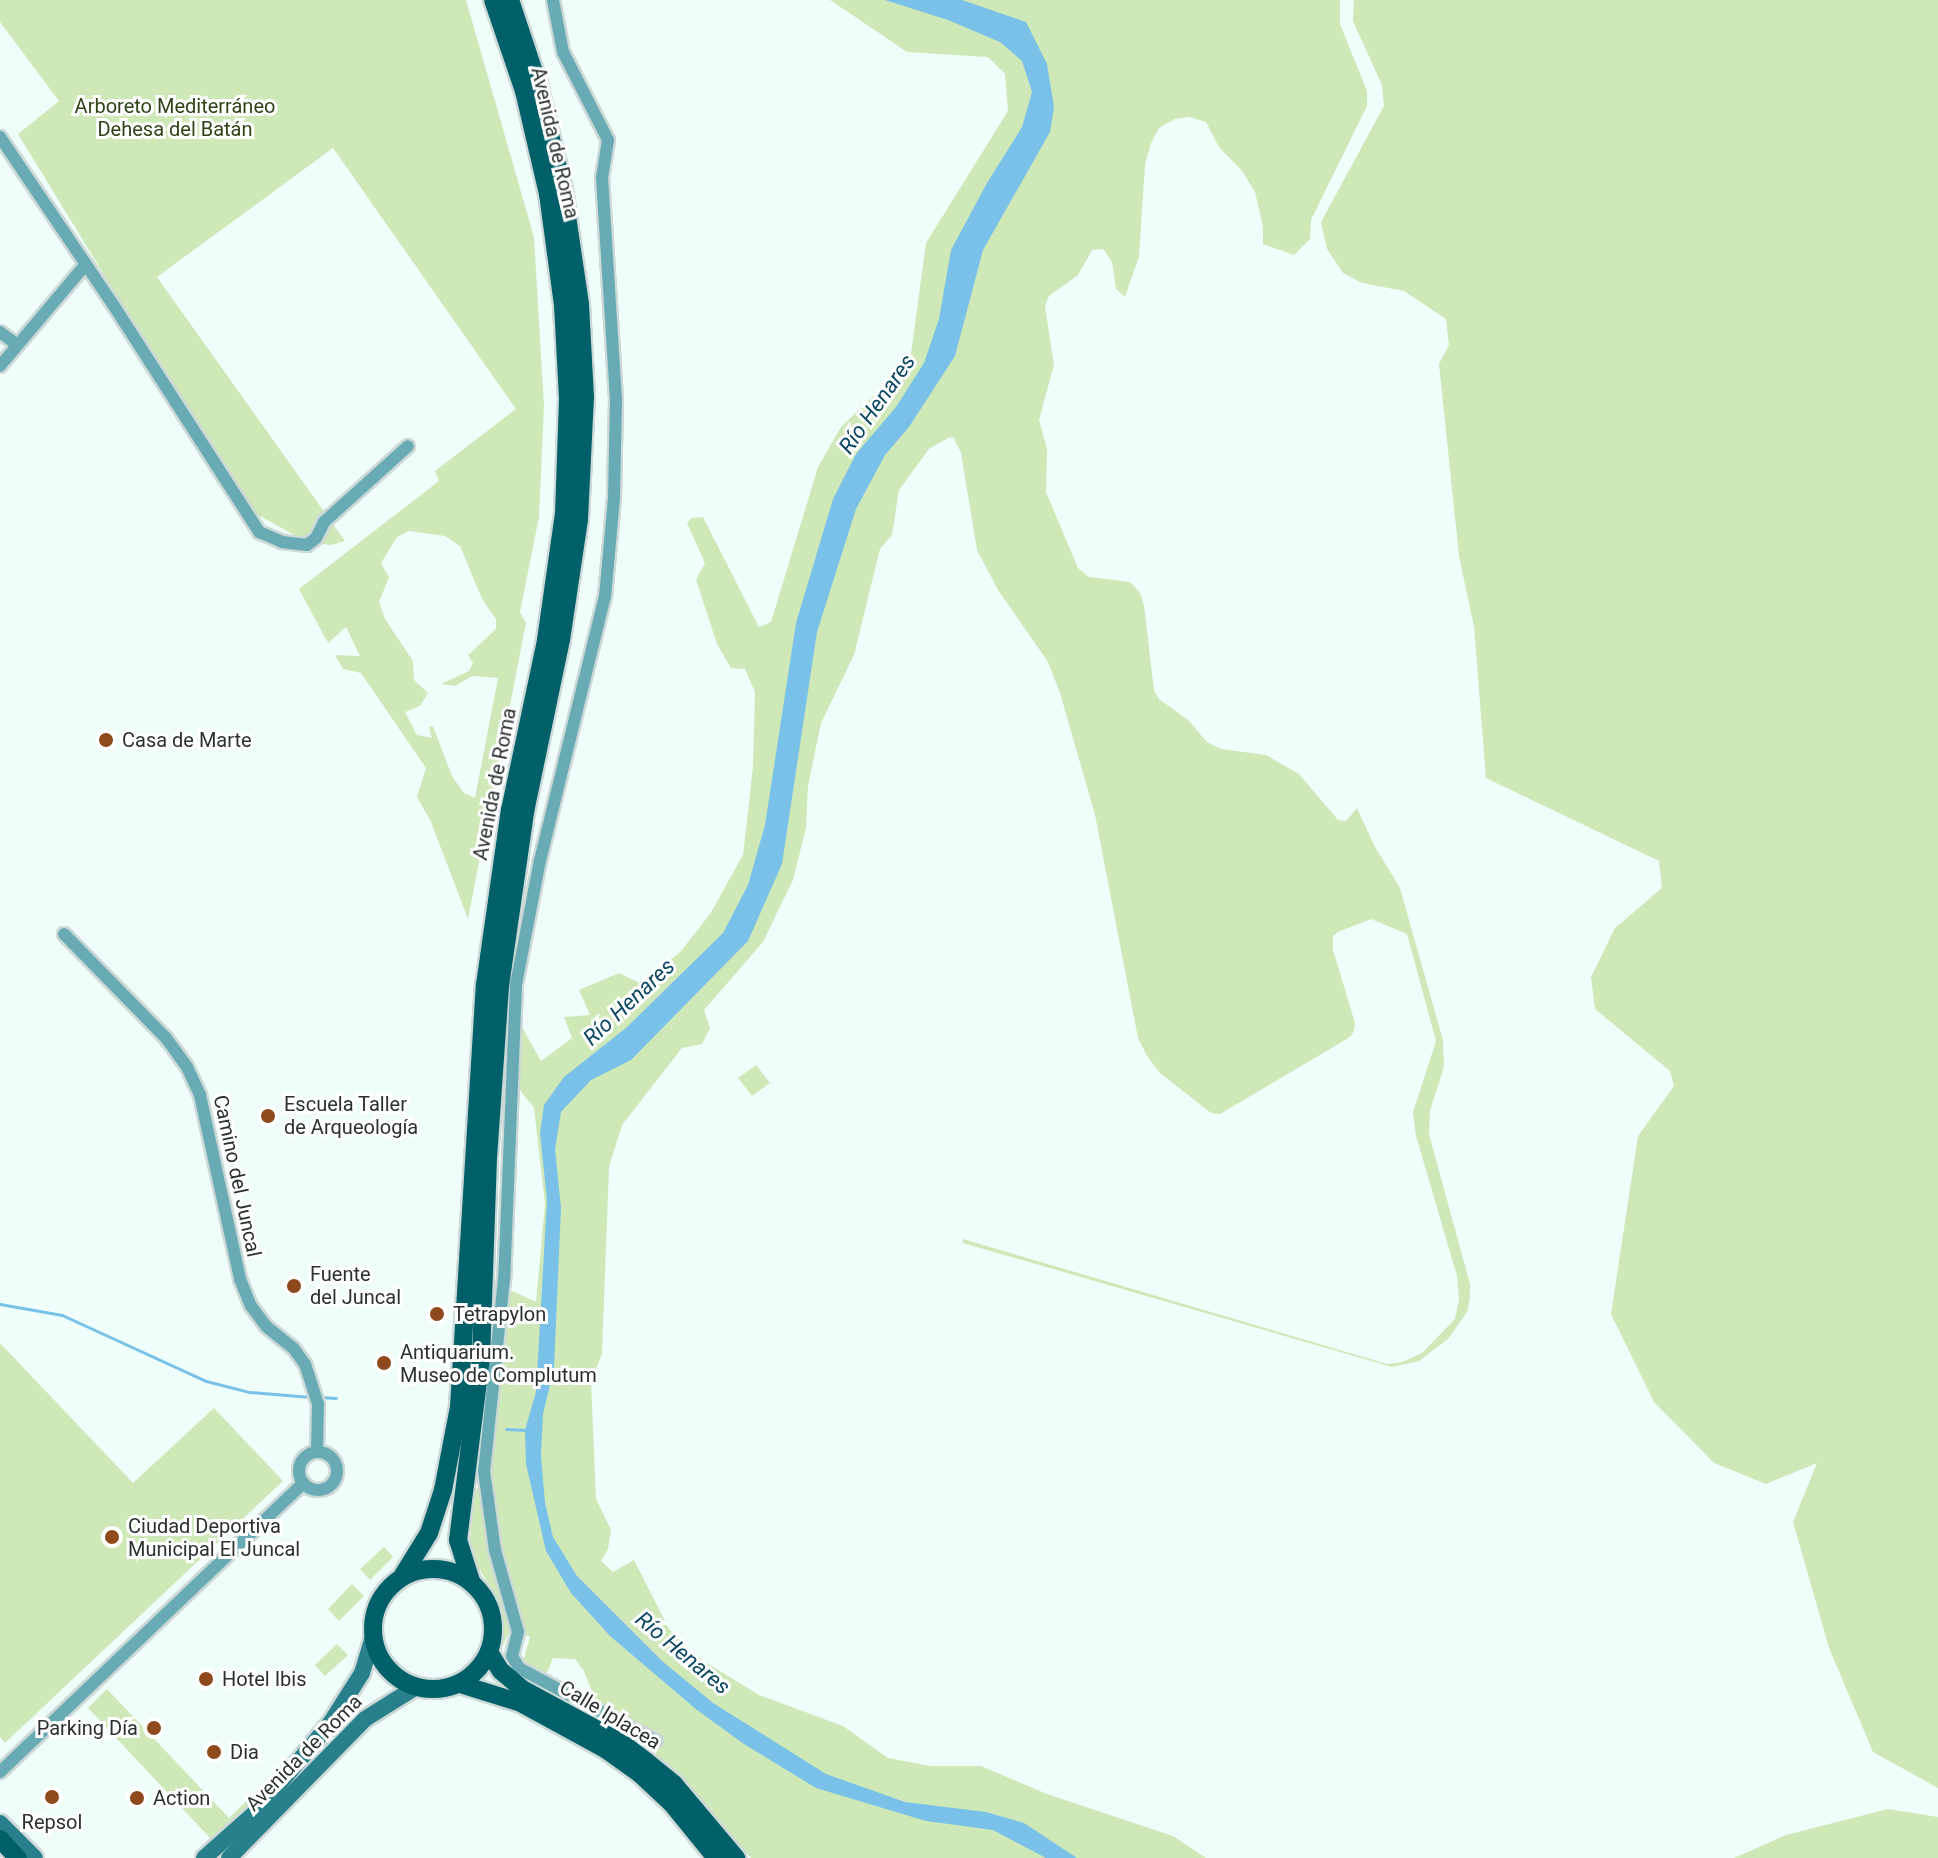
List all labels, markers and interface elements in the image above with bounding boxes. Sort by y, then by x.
street label: Avenida de Roma [526,65,584,221]
park label: Arboreto Mediterráneo Dehesa del Batán [75,95,275,142]
water label: Río Henares [833,349,921,459]
street label: Avenida de Roma [468,706,522,862]
place label: Casa de Marte [122,728,252,752]
marker: Casa de Marte [97,731,115,749]
water label: Río Henares [578,953,680,1051]
place label: Escuela Taller de Arqueología [284,1092,418,1139]
street label: Camino del Juncal [208,1093,266,1259]
marker: Escuela Taller de Arqueología [259,1107,277,1125]
place label: Fuente del Juncal [310,1262,401,1309]
marker: Fuente del Juncal [285,1277,303,1295]
place label: Tetrapylon [453,1302,546,1326]
marker: Tetrapylon [428,1305,446,1323]
place label: Antiquarium. Museo de Complutum [400,1340,597,1387]
marker: Antiquarium. Museo de Complutum [375,1354,393,1372]
place label: Ciudad Deportiva Municipal El Juncal [128,1514,300,1561]
marker: Ciudad Deportiva Municipal El Juncal [103,1528,121,1546]
water label: Río Henares [630,1606,736,1700]
place label: Hotel Ibis [222,1667,307,1691]
marker: Hotel Ibis [197,1670,215,1688]
street label: Calle Iplacea [555,1675,665,1755]
street label: Avenida de Roma [241,1690,367,1816]
place label: Parking Día [37,1716,138,1740]
marker: Parking Día [145,1719,163,1737]
place label: Dia [230,1740,259,1764]
marker: Dia [205,1743,223,1761]
place label: Action [153,1786,210,1810]
marker: Repsol [43,1788,61,1806]
marker: Action [128,1789,146,1807]
place label: Repsol [22,1810,82,1834]

